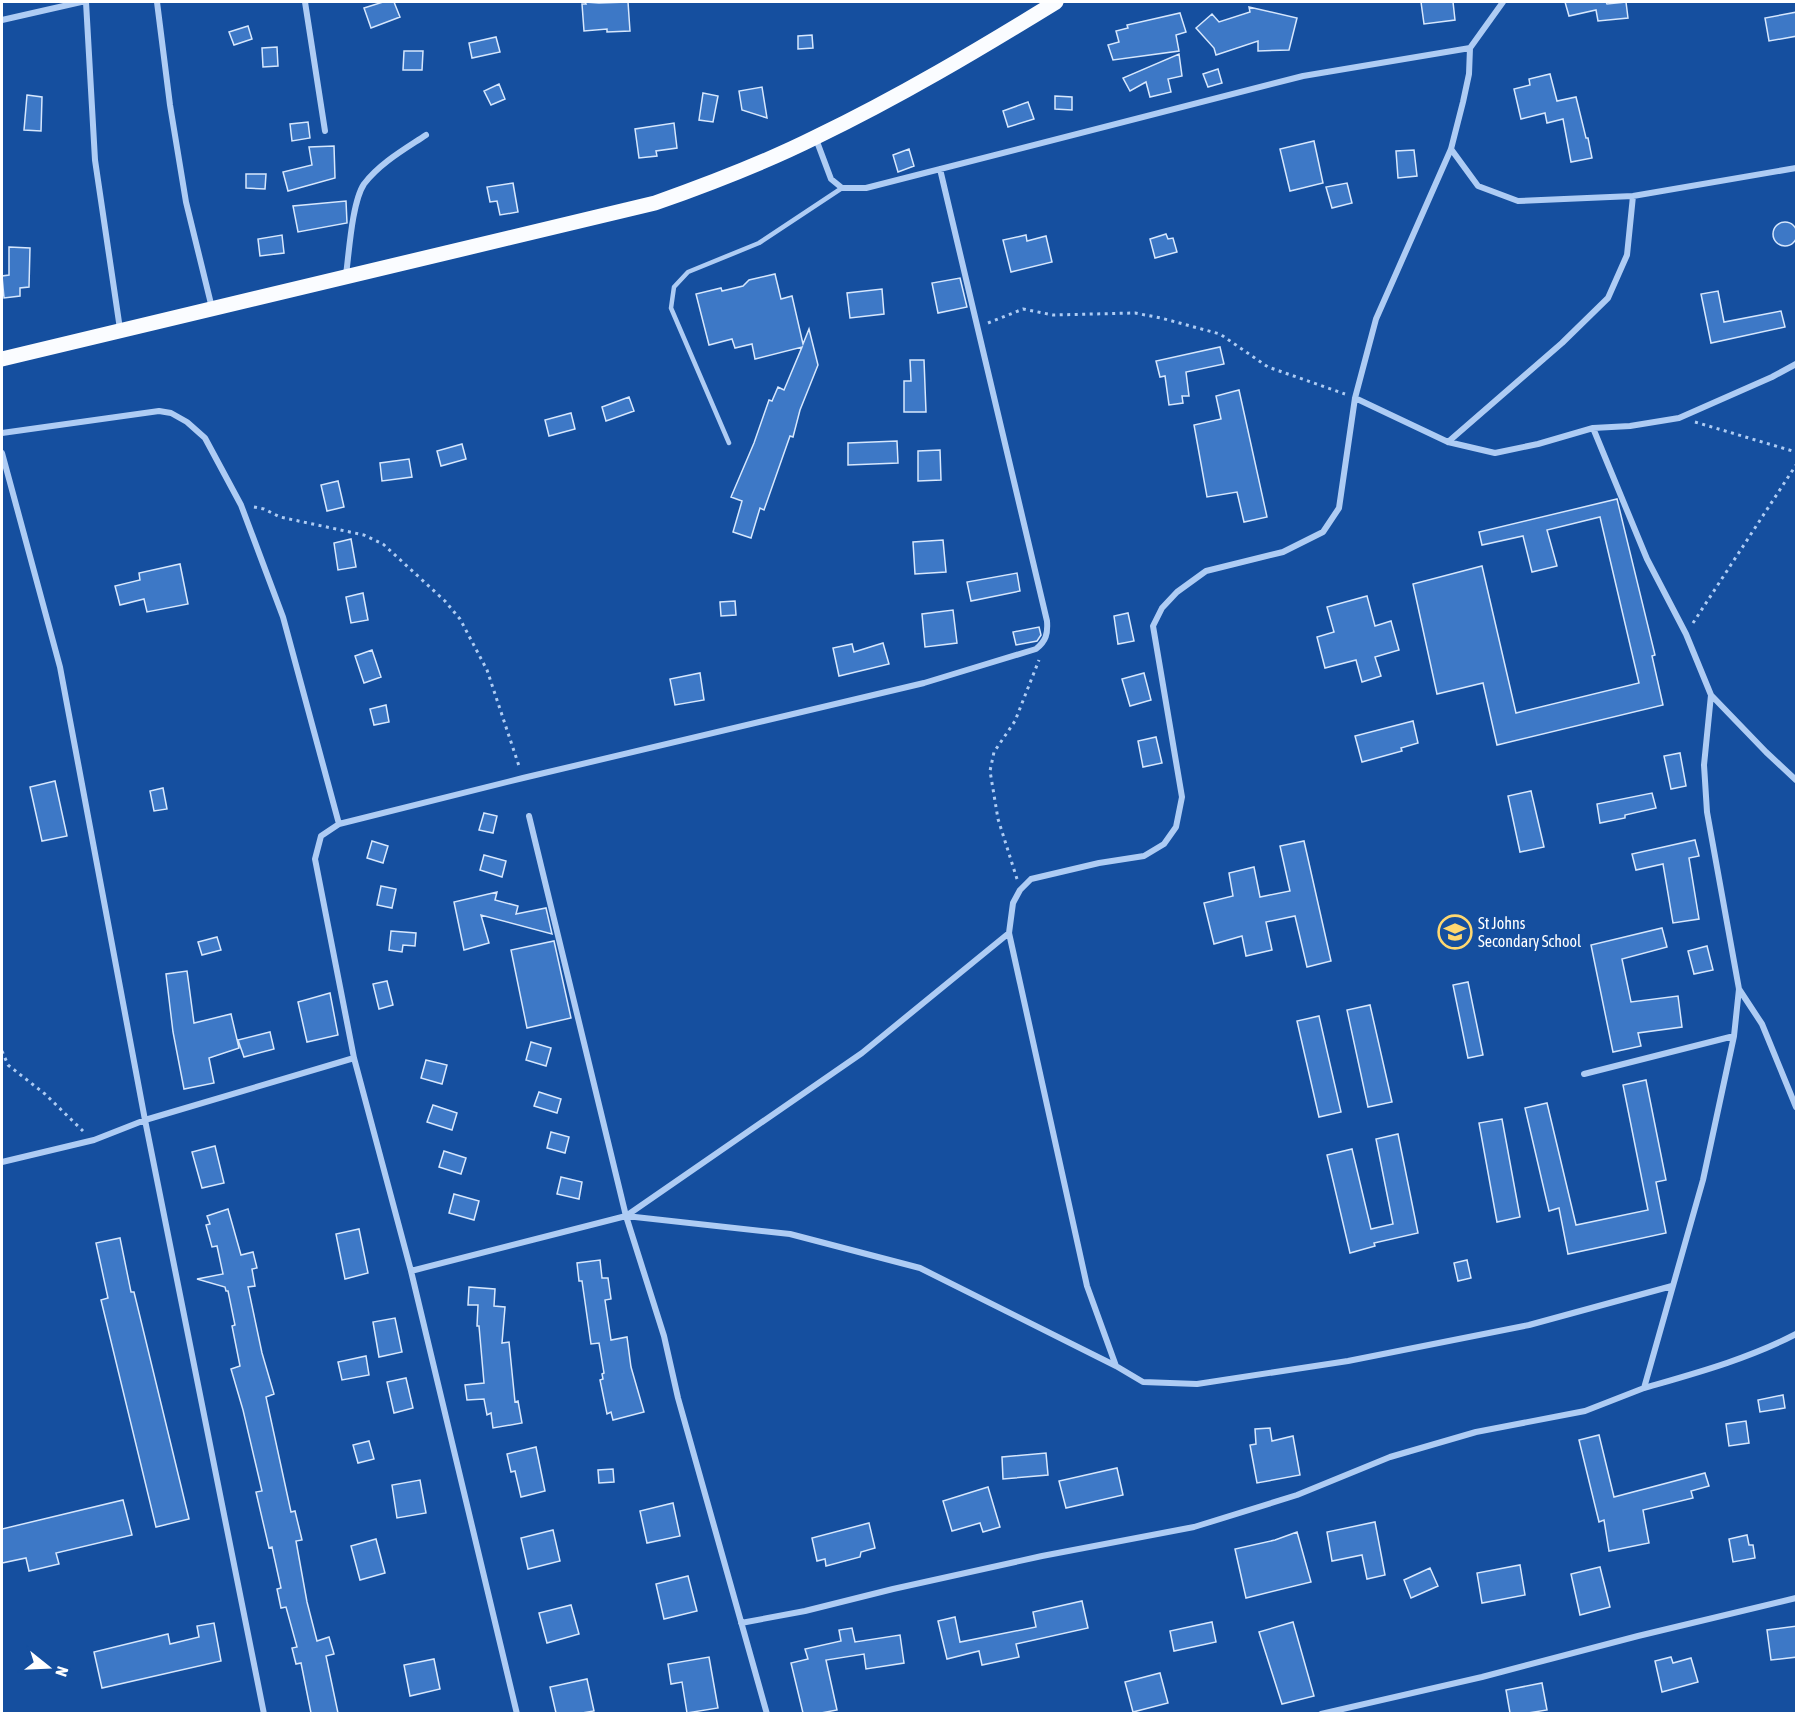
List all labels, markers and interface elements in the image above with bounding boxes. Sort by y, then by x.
school or university icon: St Johns Secondary School [1437,914,1473,950]
place label: St Johns Secondary School [1478,914,1582,951]
north arrow [18,1637,78,1697]
text: N [52,1664,72,1679]

